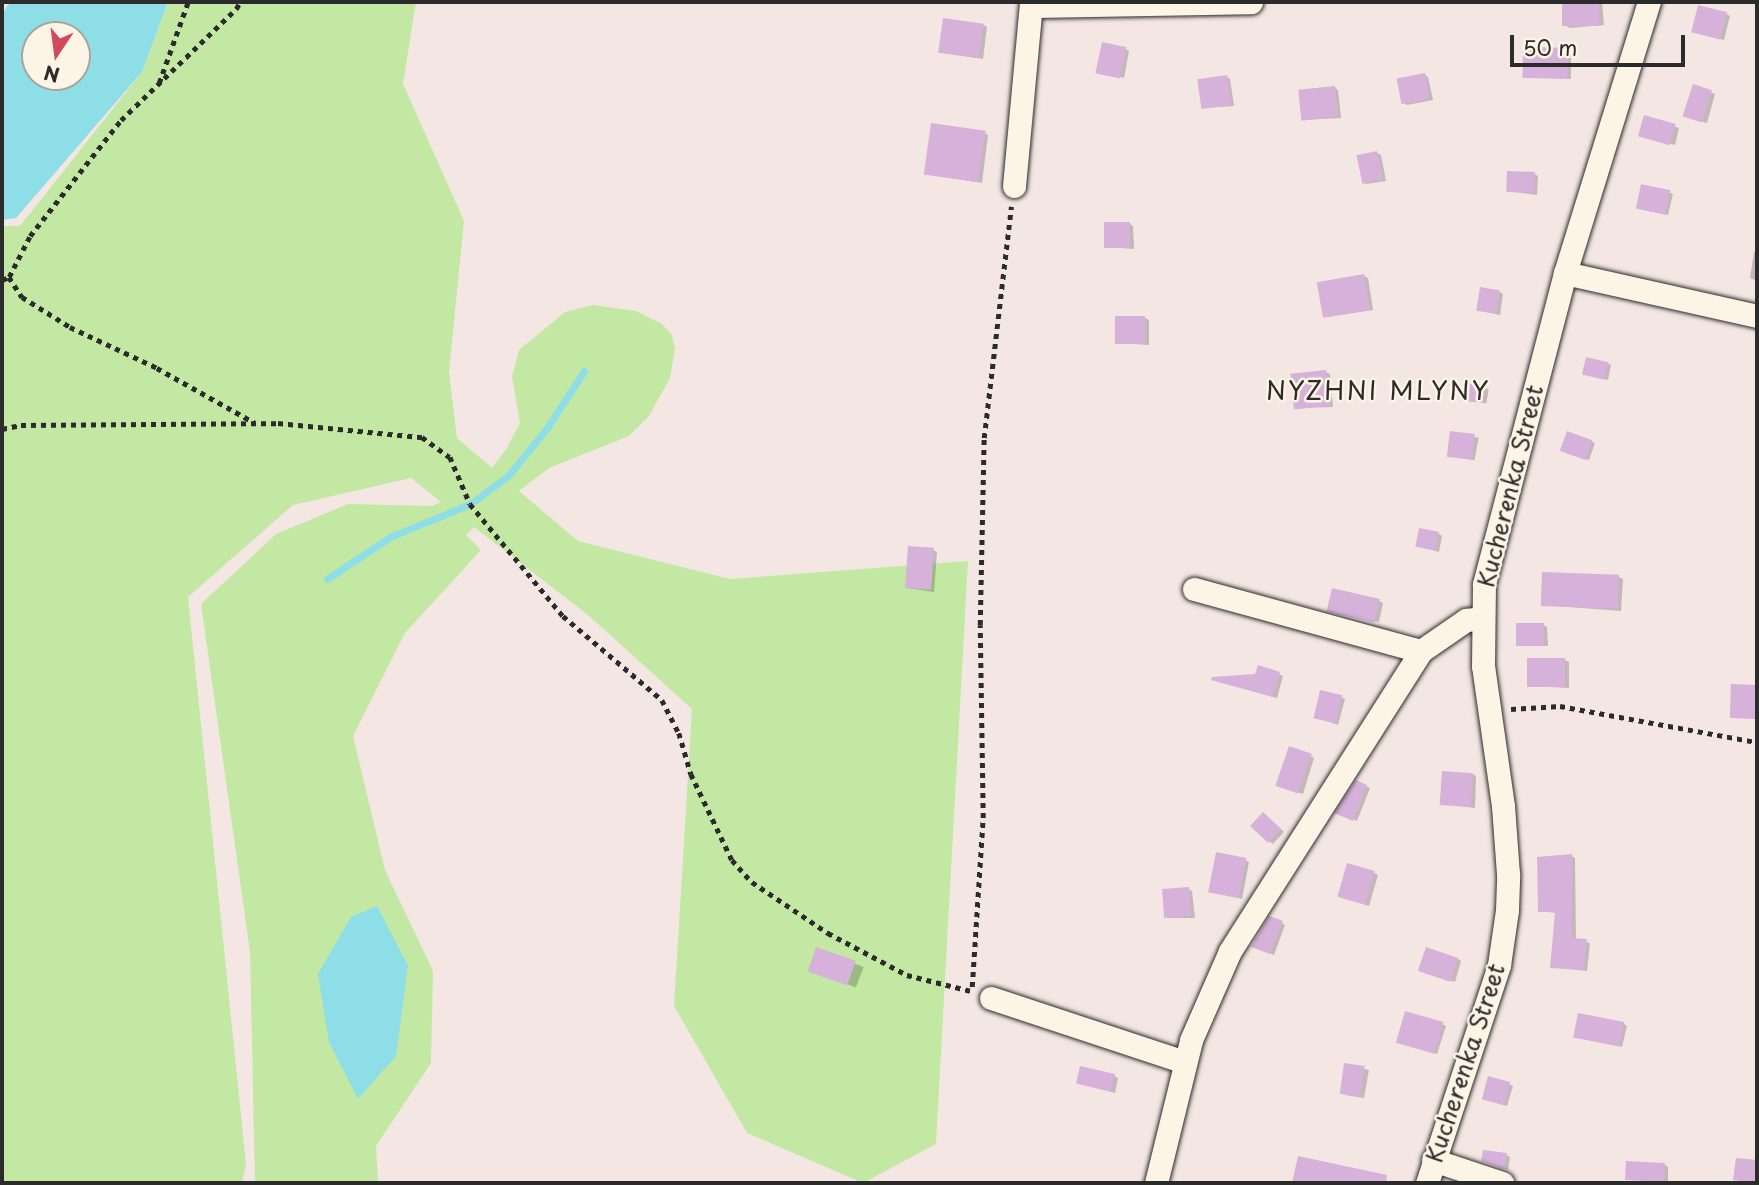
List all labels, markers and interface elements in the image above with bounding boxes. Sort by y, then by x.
north arrow [21,21,91,91]
scale bar [1514,21,1689,65]
text: 50 m [1523,31,1577,63]
text: N [41,59,62,90]
district label: NYZHNI MLYNY [1269,374,1487,406]
street label: Kucherenka Street [1472,382,1548,590]
street label: Kucherenka Street [1420,960,1510,1166]

